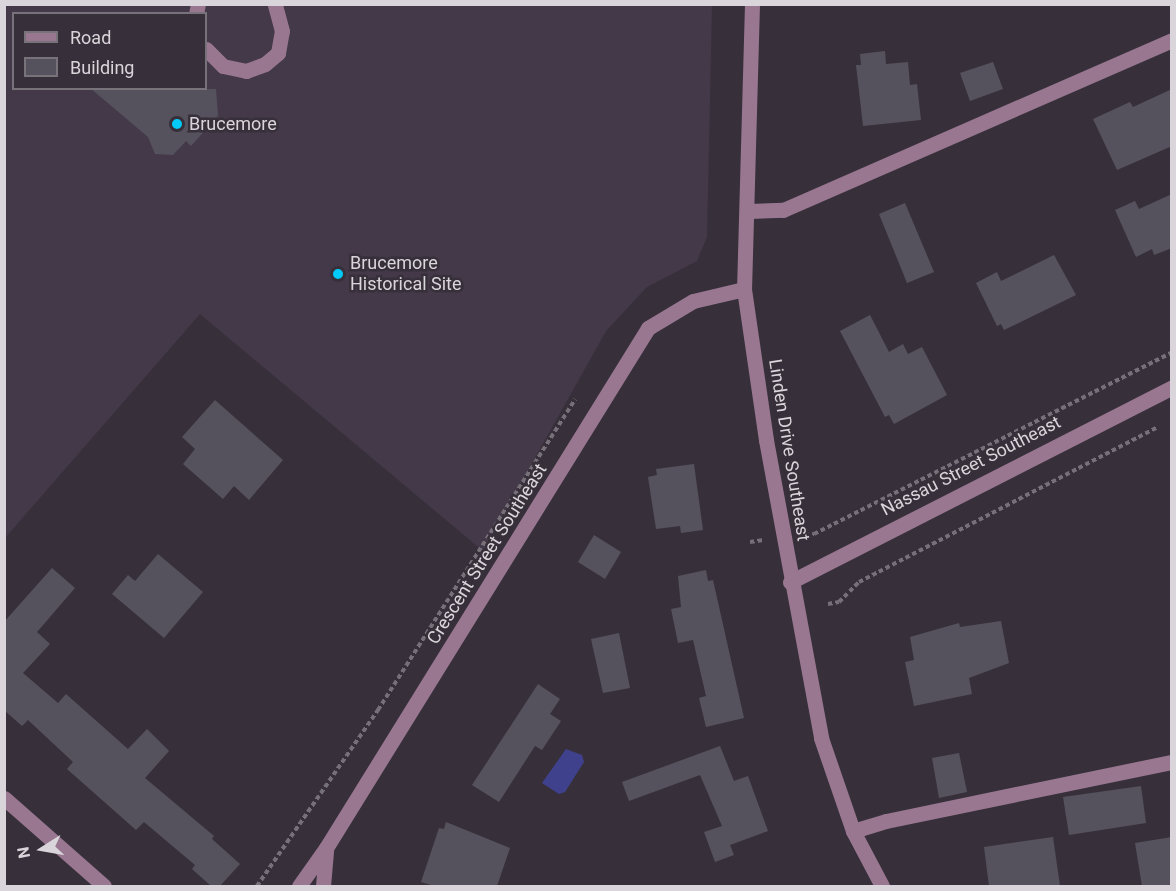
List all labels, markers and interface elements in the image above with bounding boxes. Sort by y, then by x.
legend [12,12,207,90]
text: Road [70,27,111,48]
text: Building [70,57,134,78]
place label: Brucemore [189,113,277,135]
marker: Brucemore [170,117,184,131]
place label: Brucemore Historical Site [350,253,462,296]
marker: Brucemore Historical Site [331,267,345,281]
street label: Linden Drive Southeast [764,357,814,543]
street label: Nassau Street Southeast [878,411,1064,521]
street label: Crescent Street Southeast [422,460,552,648]
north arrow [12,819,72,879]
text: N [13,845,34,860]

